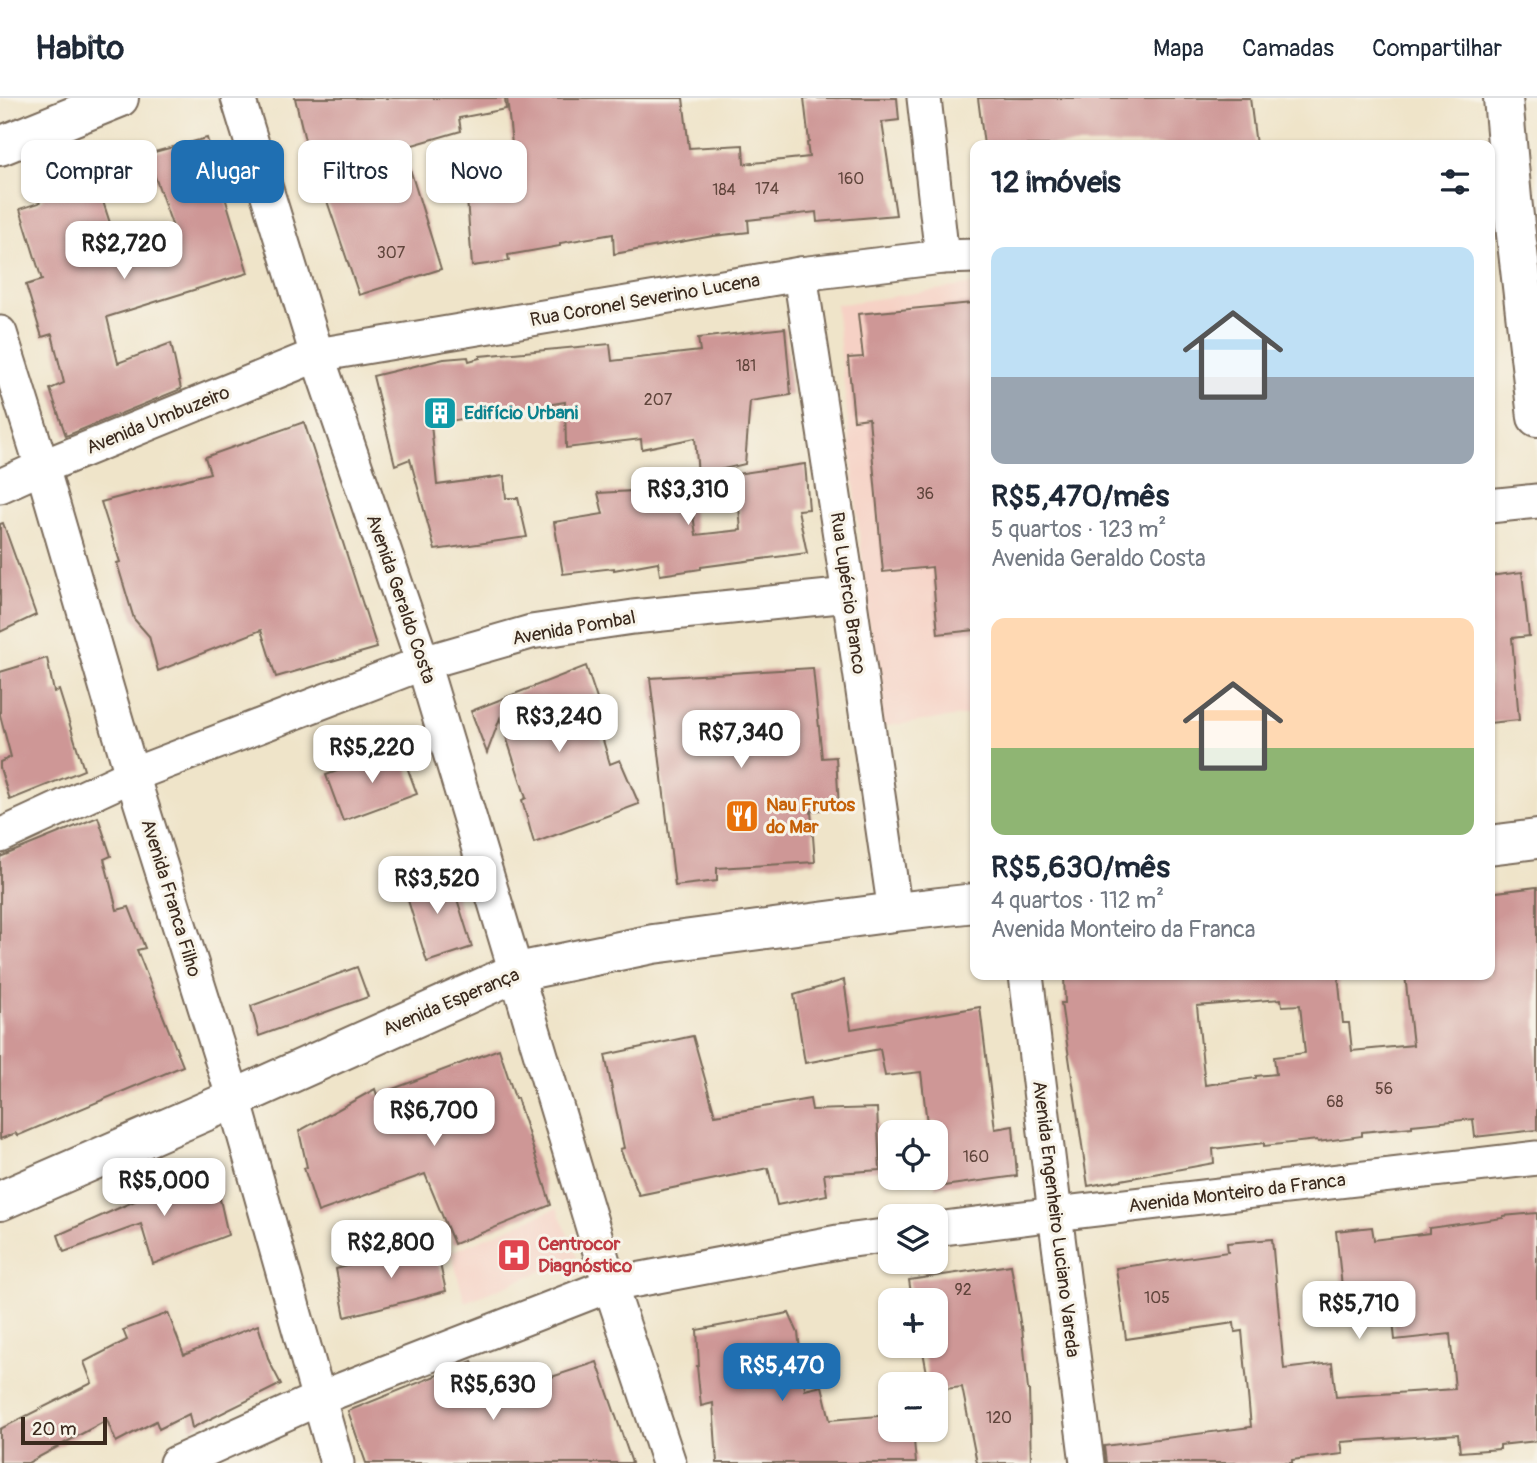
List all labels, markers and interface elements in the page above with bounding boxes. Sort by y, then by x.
text: Habito [35,28,124,69]
text: Mapa [1153,34,1204,63]
text: Camadas [1242,34,1334,63]
text: Compartilhar [1372,34,1502,63]
chip: Comprar [21,140,157,203]
chip: Alugar [171,140,284,203]
chip: Filtros [298,140,412,203]
chip: Novo [426,140,527,203]
icon: filters [1436,163,1474,201]
text: 12 imóveis [991,164,1121,201]
house number: 160 [838,169,864,189]
house number: 174 [755,179,779,199]
house number: 184 [712,180,736,200]
pin: R$2,720 [59,222,189,281]
text: R$2,720 [81,229,167,258]
house number: 307 [377,243,406,263]
street label: Rua Coronel Severino Lucena [528,268,762,332]
icon: home [1170,292,1296,418]
house number: 181 [736,356,756,376]
street label: Avenida Umbuzeiro [83,380,233,460]
house number: 207 [644,390,673,410]
building icon: Edifício Urbani [421,394,459,432]
place label: Edifício Urbani [464,401,579,425]
pin: R$3,310 [623,468,753,527]
text: R$3,310 [647,475,729,504]
text: R$5,470/mês [991,478,1169,515]
house number: 36 [916,484,934,504]
street label: Rua Lupércio Branco [825,510,871,676]
street label: Avenida Geraldo Costa [361,511,441,687]
text: 5 quartos · 123 m² [991,515,1166,544]
text: Avenida Geraldo Costa [991,544,1206,573]
street label: Avenida Pombal [510,605,638,651]
icon: home [1170,663,1296,789]
pin: R$3,240 [494,694,624,754]
text: R$3,240 [516,702,602,731]
pin: R$7,340 [676,710,806,770]
text: R$7,340 [698,718,784,747]
pin: R$5,220 [307,726,437,785]
text: R$5,220 [329,733,415,762]
place label: Nau Frutos do Mar [766,793,856,839]
restaurant icon: Nau Frutos do Mar [723,797,761,835]
street label: Avenida Franca Filho [136,816,206,980]
text: R$5,630/mês [991,849,1170,886]
pin: R$3,520 [372,856,502,916]
text: R$3,520 [394,864,480,893]
text: 4 quartos · 112 m² [991,886,1164,915]
text: Avenida Monteiro da Franca [991,915,1256,944]
street label: Avenida Esperança [379,962,523,1042]
street label: Avenida Engenheiro Luciano Vareda [1027,1079,1085,1359]
house number: 56 [1375,1079,1393,1099]
pin: R$6,700 [369,1088,499,1148]
house number: 68 [1326,1092,1344,1112]
text: R$6,700 [390,1096,478,1125]
map controls [878,1120,948,1442]
button: locate [878,1120,948,1190]
house number: 160 [963,1147,989,1167]
pin: R$5,000 [99,1158,229,1218]
text: R$5,000 [118,1166,210,1195]
street label: Avenida Monteiro da Franca [1127,1168,1347,1218]
button: layers [878,1204,948,1274]
pin: R$2,800 [326,1220,456,1280]
text: R$2,800 [347,1228,435,1257]
place label: Centrocor Diagnóstico [538,1232,633,1278]
hospital icon: Centrocor Diagnóstico [495,1236,533,1274]
house number: 92 [954,1280,972,1300]
pin: R$5,710 [1294,1282,1424,1341]
button: + [878,1288,948,1358]
house number: 105 [1144,1288,1170,1308]
text: R$5,710 [1319,1289,1399,1318]
pin: R$5,470 [717,1344,847,1403]
text: R$5,470 [739,1351,825,1380]
pin: R$5,630 [428,1362,558,1422]
text: R$5,630 [450,1370,536,1399]
button: − [878,1372,948,1442]
house number: 120 [986,1408,1012,1428]
scale bar [21,1414,107,1446]
text: 20 m [32,1417,77,1441]

